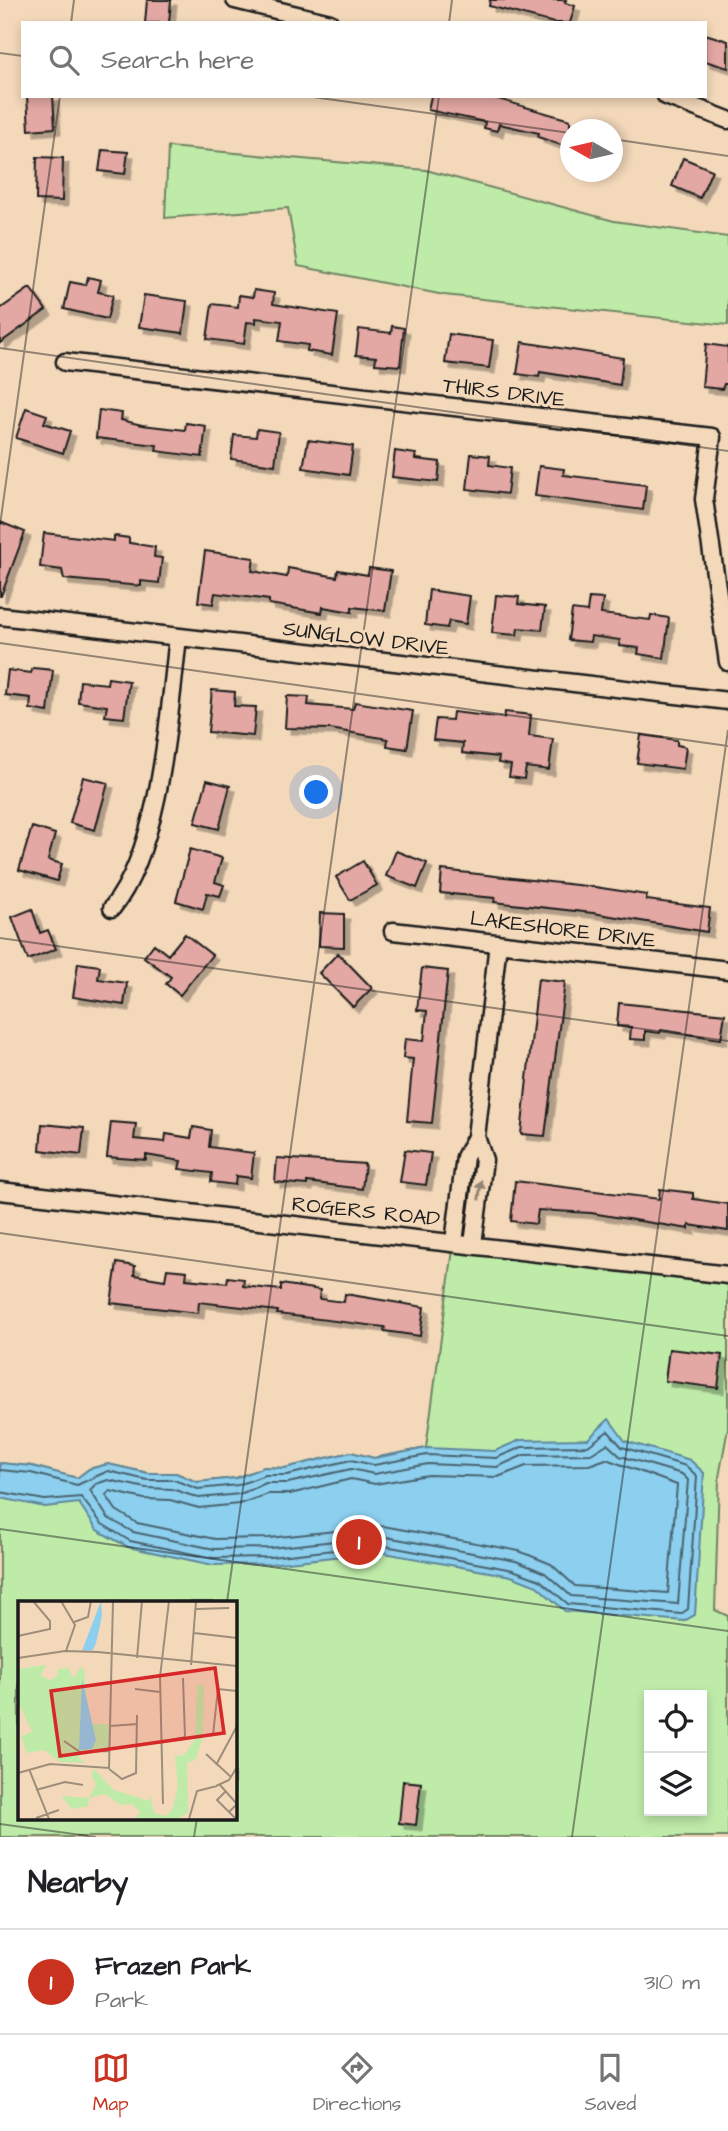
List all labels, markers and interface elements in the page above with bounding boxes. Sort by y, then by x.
search box [21,21,707,98]
icon: search [45,41,83,79]
text: Search here [101,42,254,78]
north arrow [560,119,623,182]
street label: THIRS DRIVE [441,371,567,414]
street label: SUNGLOW DRIVE [281,614,451,663]
your location [299,775,333,809]
street label: LAKESHORE DRIVE [469,904,658,955]
one-way arrow [474,1179,485,1201]
street label: ROGERS ROAD [290,1189,442,1234]
pin: 1 [336,1516,382,1568]
inset map [18,1601,236,1820]
map controls [644,1690,707,1816]
button: locate [644,1690,707,1753]
button: layers [644,1753,707,1816]
text: Nearby [28,1862,128,1904]
text: Frazen Park [95,1948,251,1984]
text: 1 [50,1966,52,1998]
text: 310 m [644,1966,700,1998]
text: Park [95,1984,148,2016]
tab: Map [92,2049,130,2118]
tab: Directions [313,2049,401,2118]
tab: Saved [585,2049,636,2118]

